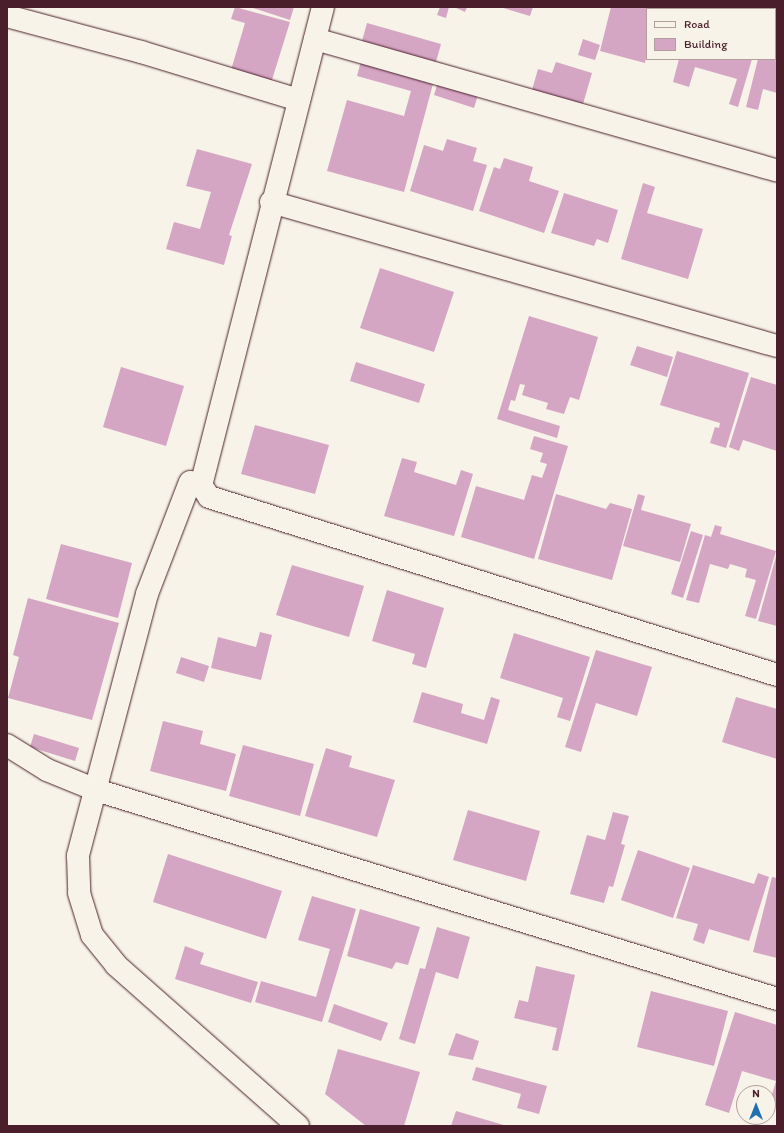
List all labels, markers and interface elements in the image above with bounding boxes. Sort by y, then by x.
legend [646,8,776,60]
text: Road [684,17,710,31]
text: Building [684,37,727,51]
north arrow [736,1085,776,1125]
text: N [752,1087,760,1100]

